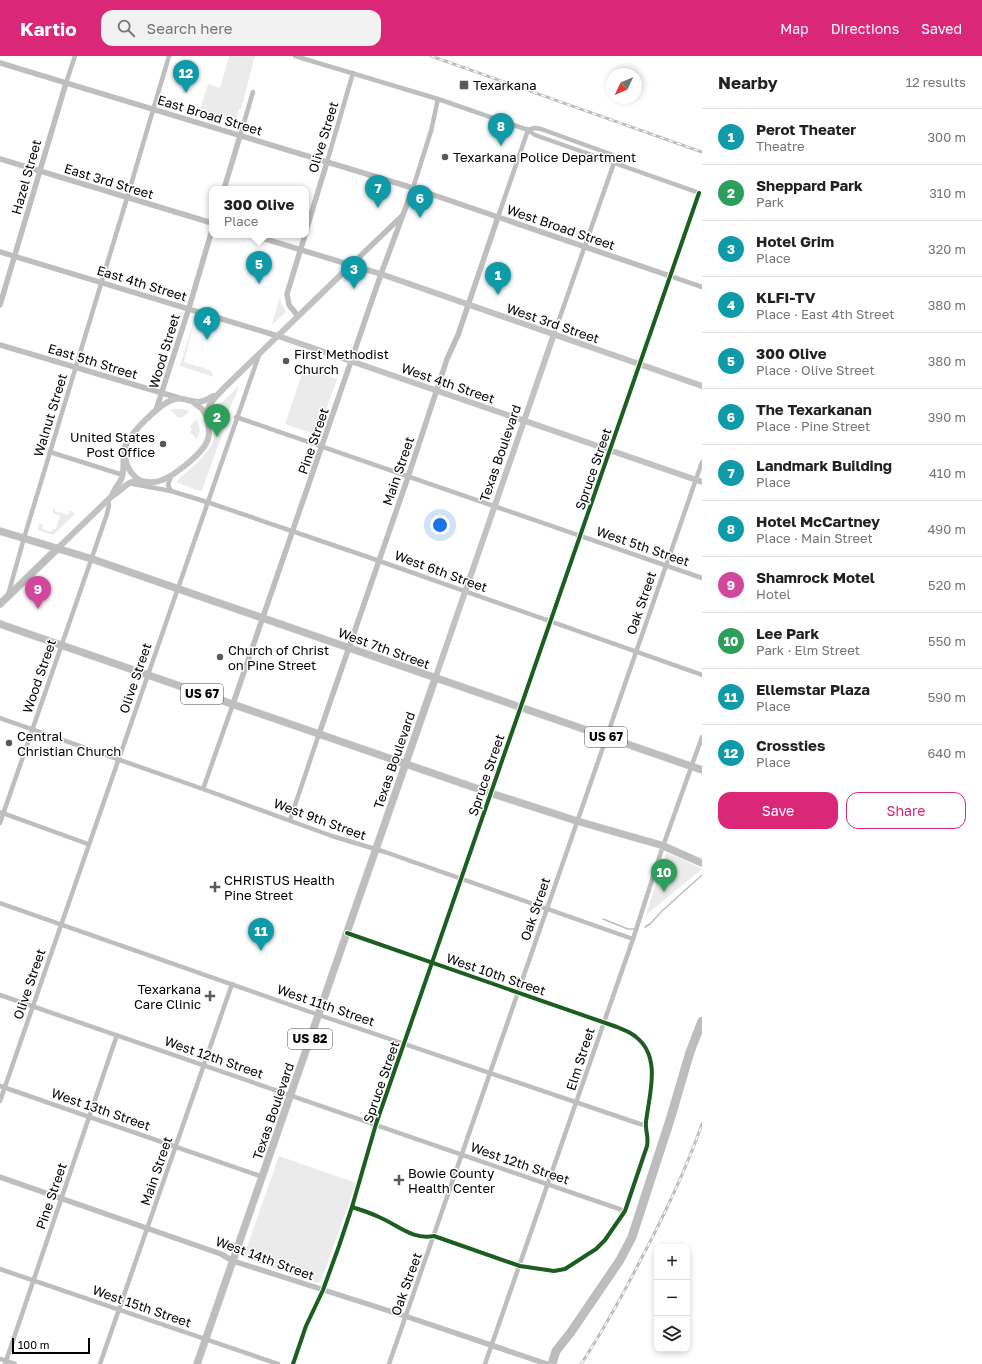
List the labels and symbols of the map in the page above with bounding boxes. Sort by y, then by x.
pin: 12 [173,60,199,93]
north arrow [606,68,642,104]
place label: Texarkana [473,77,537,93]
marker: Texarkana [458,79,470,91]
street label: East Broad Street [156,91,264,139]
street label: Olive Street [305,99,341,175]
pin: 8 [488,113,514,146]
street label: Hazel Street [8,138,44,216]
place label: Texarkana Police Department [453,149,636,165]
marker: Texarkana Police Department [440,152,450,162]
street label: East 3rd Street [62,160,156,202]
pin: 7 [365,175,391,208]
pin: 6 [407,185,433,218]
street label: West Broad Street [505,201,617,253]
pin: 5 [246,251,272,284]
pin: 3 [341,256,367,289]
street label: East 4th Street [95,262,189,304]
pin: 1 [485,262,511,295]
street label: West 3rd Street [504,300,602,346]
pin: 4 [194,307,220,340]
street label: Wood Street [145,312,183,390]
street label: East 5th Street [46,340,140,382]
place label: First Methodist Church [294,346,389,377]
marker: First Methodist Church [281,356,291,366]
street label: West 4th Street [399,360,497,406]
street label: Walnut Street [30,371,70,459]
street label: Texas Boulevard [476,402,524,504]
pin: 2 [204,404,230,437]
street label: Pine Street [294,406,332,476]
street label: Spruce Street [572,426,614,512]
place label: United States Post Office [70,429,155,460]
street label: Main Street [379,434,417,508]
marker: United States Post Office [158,439,168,449]
your location [430,515,450,535]
street label: West 5th Street [594,523,692,569]
street label: West 6th Street [392,547,490,595]
street label: Oak Street [623,569,659,637]
pin: 9 [25,576,51,609]
street label: West 7th Street [336,624,432,672]
street label: Wood Street [19,637,59,715]
street label: Olive Street [115,641,155,715]
place label: Church of Christ on Pine Street [228,642,329,673]
marker: Church of Christ on Pine Street [215,652,225,662]
road number: US 67 [181,684,223,704]
street label: Texas Boulevard [370,709,418,811]
road number: US 67 [585,727,627,747]
place label: Central Christian Church [17,728,121,759]
street label: Spruce Street [465,732,507,818]
marker: Central Christian Church [4,738,14,748]
street label: West 9th Street [271,795,369,843]
pin: 10 [651,859,677,892]
place label: CHRISTUS Health Pine Street [224,872,335,903]
street label: Oak Street [517,875,553,943]
marker: CHRISTUS Health Pine Street [209,881,221,893]
pin: 11 [248,918,274,951]
street label: Olive Street [9,947,49,1021]
street label: West 10th Street [444,949,548,999]
place label: Texarkana Care Clinic [134,981,201,1012]
street label: West 11th Street [275,981,377,1029]
marker: Texarkana Care Clinic [204,990,216,1002]
street label: Elm Street [562,1025,598,1093]
road number: US 82 [288,1029,332,1049]
street label: West 12th Street [162,1033,266,1081]
street label: Spruce Street [360,1039,402,1125]
street label: Texas Boulevard [249,1060,297,1162]
street label: West 13th Street [49,1085,153,1133]
street label: Main Street [137,1134,175,1208]
street label: West 12th Street [468,1139,572,1187]
street label: Pine Street [32,1161,70,1231]
place label: Bowie County Health Center [408,1165,495,1196]
marker: Bowie County Health Center [393,1174,405,1186]
street label: West 14th Street [213,1233,317,1283]
street label: Oak Street [387,1250,425,1318]
street label: West 15th Street [90,1282,194,1330]
scale bar [12,1336,90,1355]

